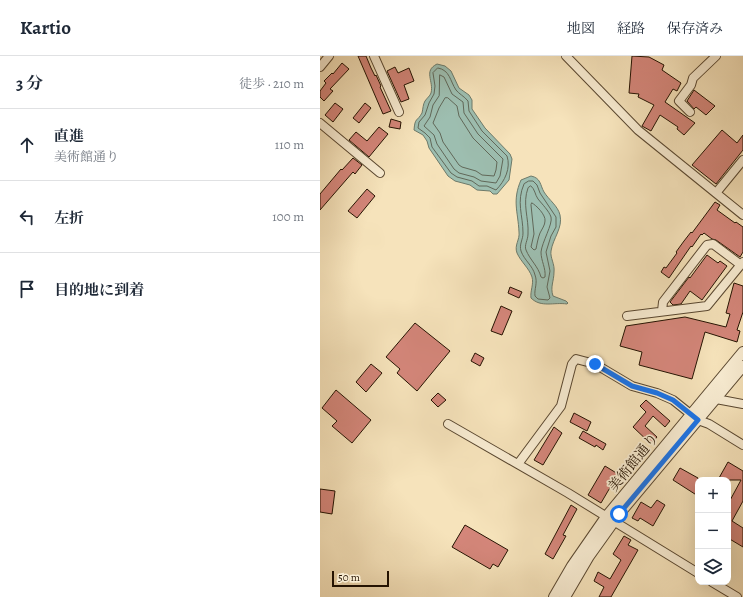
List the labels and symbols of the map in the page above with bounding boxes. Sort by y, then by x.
route end [586,355,604,373]
street label: 美術館通り [604,429,663,495]
route start [610,505,628,523]
scale bar [332,569,389,588]

